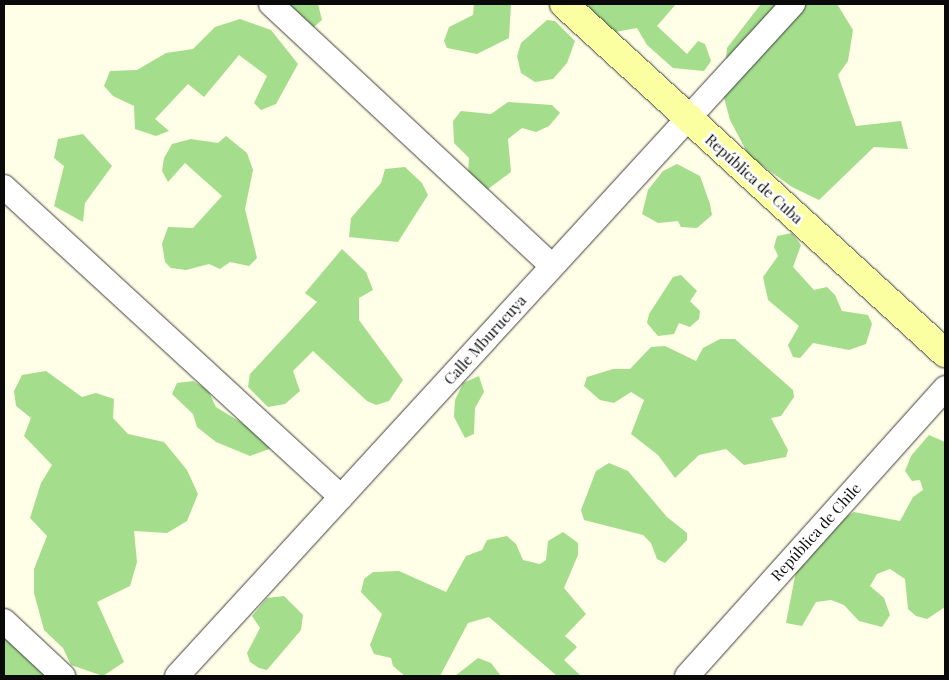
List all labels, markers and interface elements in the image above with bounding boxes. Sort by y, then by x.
street label: República de Cuba [701,130,807,228]
street label: Calle Mburucuya [440,292,530,388]
street label: República de Chile [767,479,865,585]

